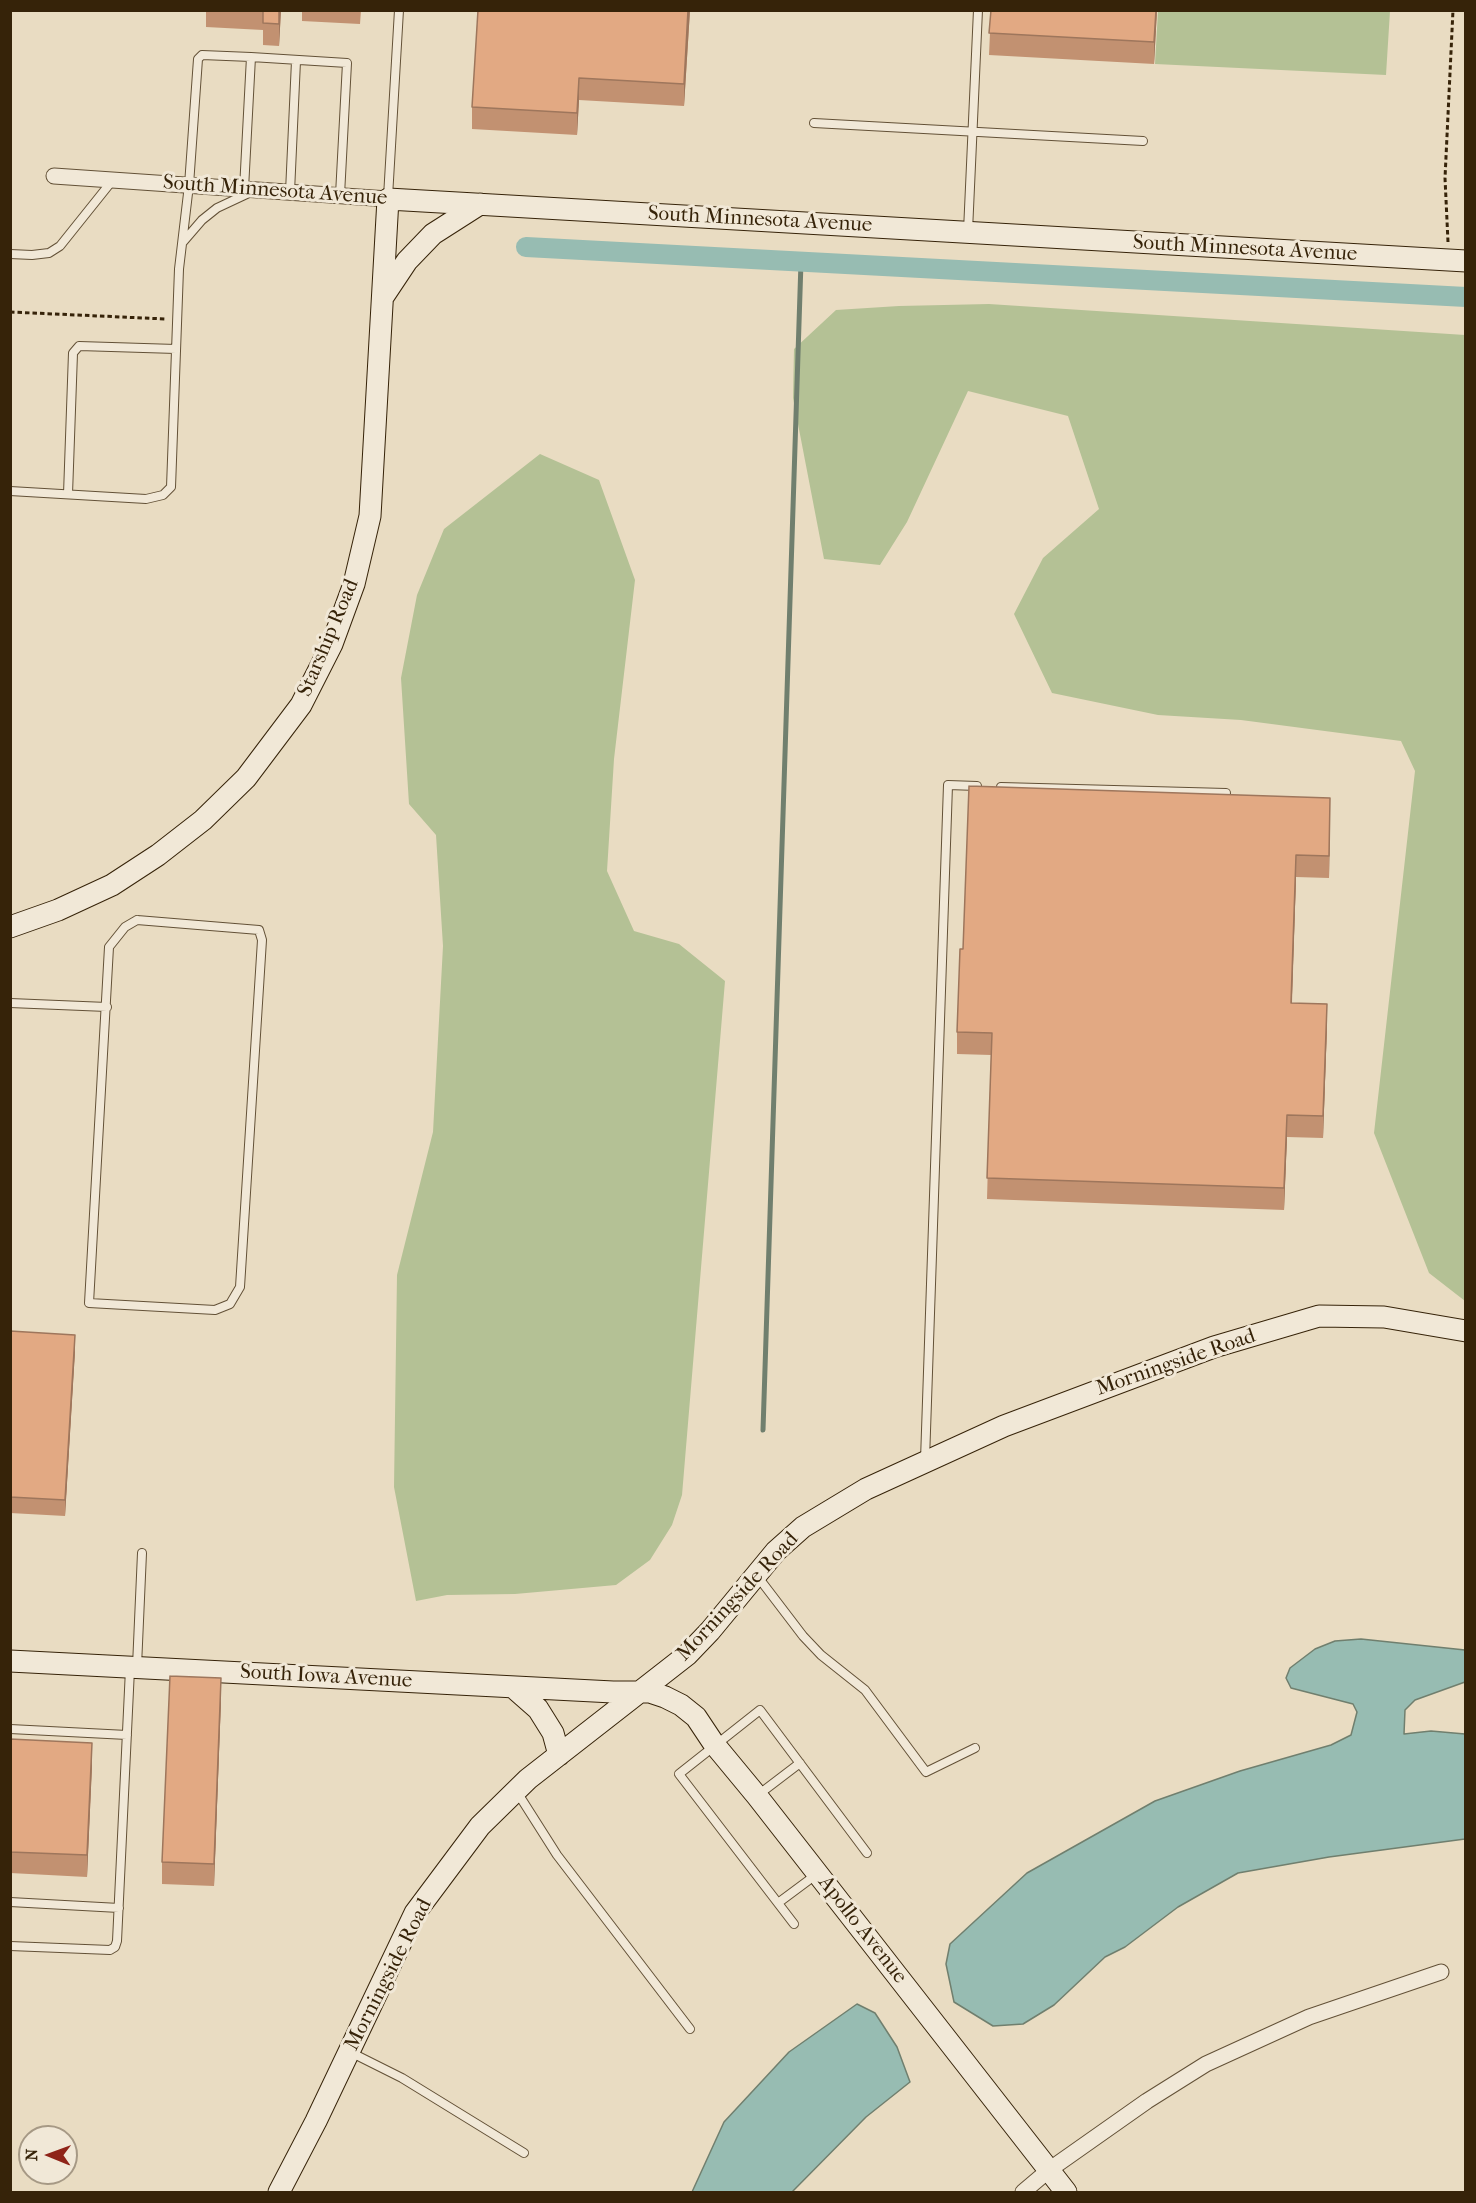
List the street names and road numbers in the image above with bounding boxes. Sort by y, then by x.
street label: South Minnesota Avenue [162,171,388,211]
street label: South Minnesota Avenue [647,202,873,238]
street label: South Minnesota Avenue [1132,231,1358,267]
street label: Starship Road [293,575,365,701]
street label: Morningside Road [1093,1324,1259,1402]
street label: Morningside Road [672,1527,804,1667]
street label: South Iowa Avenue [239,1660,413,1694]
street label: Apollo Avenue [812,1871,912,1989]
street label: Morningside Road [340,1895,438,2055]

